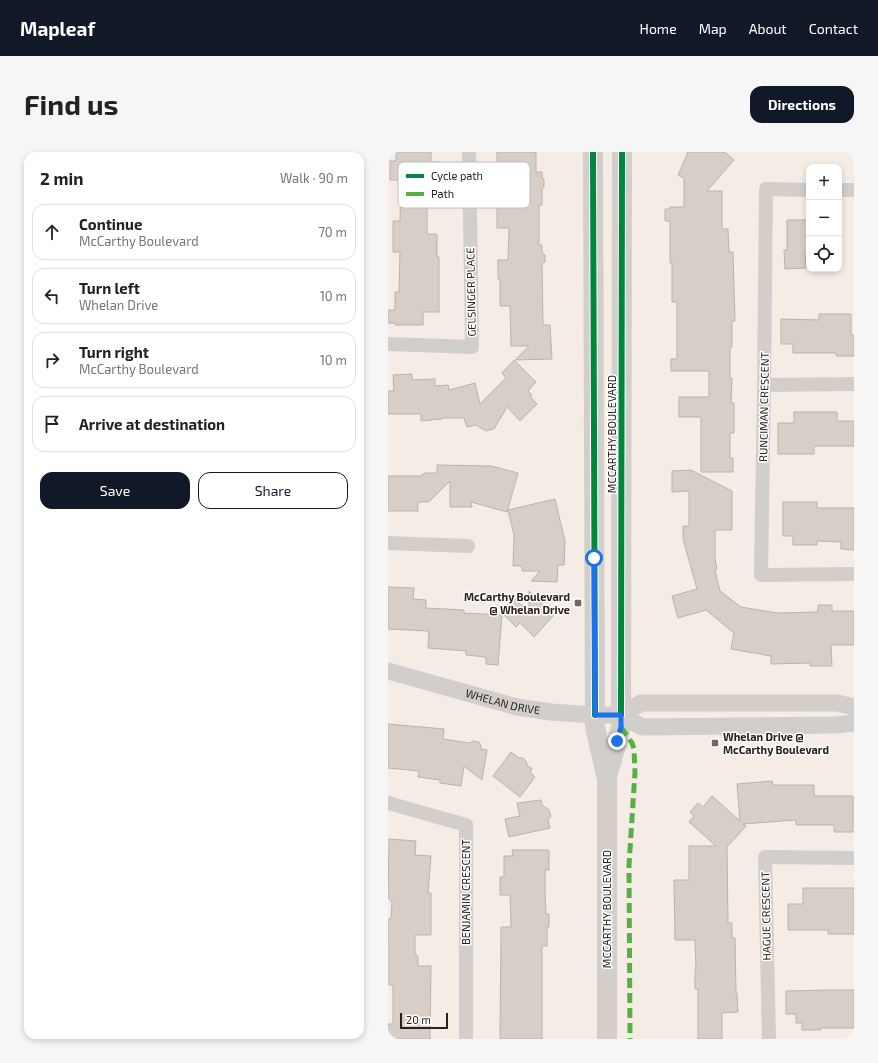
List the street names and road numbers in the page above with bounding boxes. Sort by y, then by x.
street label: GELSINGER PLACE [463,247,478,337]
street label: RUNCIMAN CRESCENT [756,351,771,462]
street label: MCCARTHY BOULEVARD [605,375,618,493]
street label: WHELAN DRIVE [464,686,541,716]
street label: BENJAMIN CRESCENT [459,838,472,945]
street label: MCCARTHY BOULEVARD [600,850,613,968]
street label: HAGUE CRESCENT [758,871,773,961]

